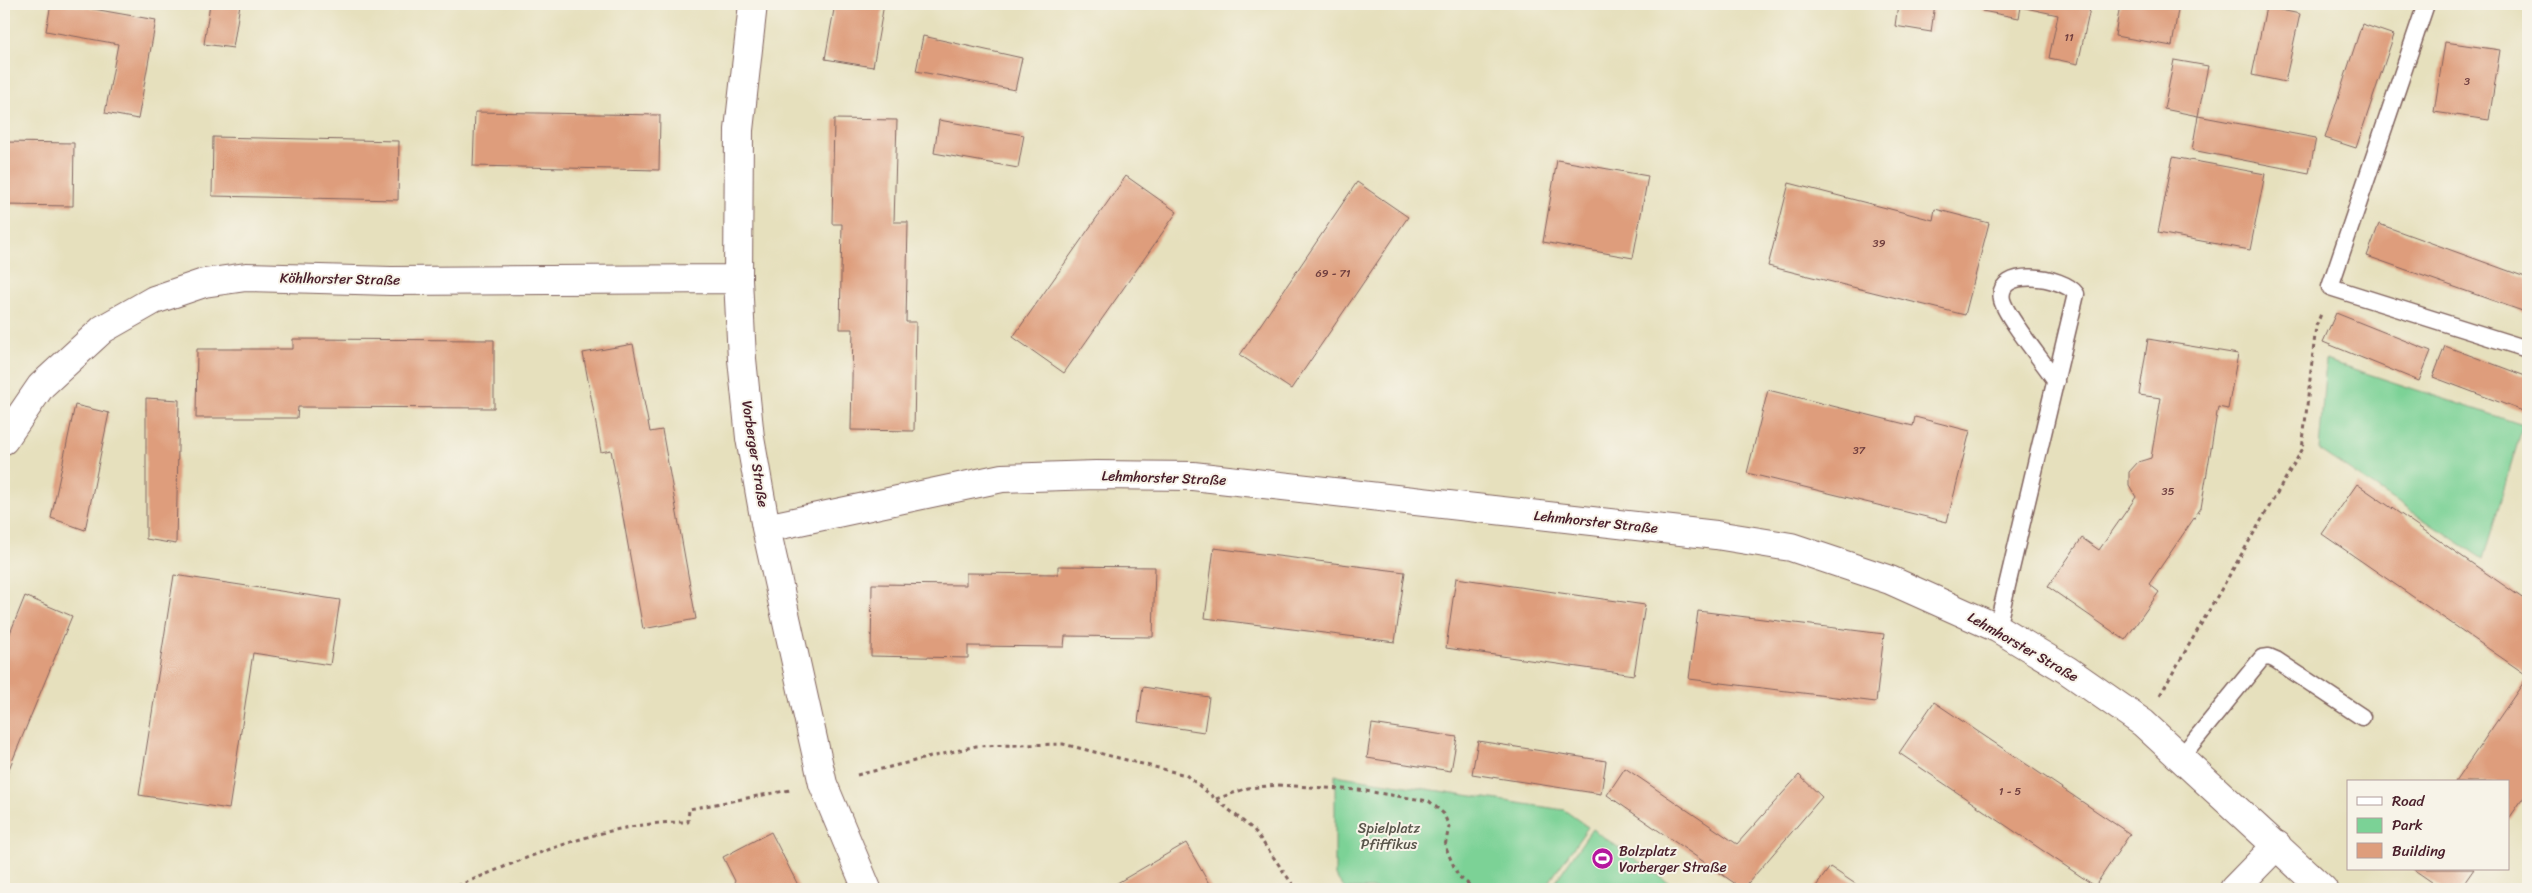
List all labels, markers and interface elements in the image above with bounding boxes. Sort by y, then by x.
house number: 11 [2064,28,2074,47]
house number: 3 [2464,72,2470,91]
house number: 39 [1873,234,1886,253]
house number: 69 - 71 [1316,264,1351,283]
street label: Köhlhorster Straße [280,265,400,293]
street label: Vorberger Straße [734,399,776,509]
house number: 37 [1853,441,1866,460]
street label: Lehmhorster Straße [1101,463,1227,493]
house number: 35 [2162,482,2175,501]
street label: Lehmhorster Straße [1533,503,1659,541]
street label: Lehmhorster Straße [1963,605,2083,689]
legend [2347,780,2510,870]
house number: 1 - 5 [1999,782,2021,801]
text: Road [2392,788,2425,814]
text: Park [2392,812,2423,838]
park label: Spielplatz Pfiffikus [1358,816,1421,857]
text: Building [2392,838,2446,864]
place label: Bolzplatz Vorberger Straße [1619,839,1727,880]
sports icon: Bolzplatz Vorberger Straße [1591,847,1615,871]

